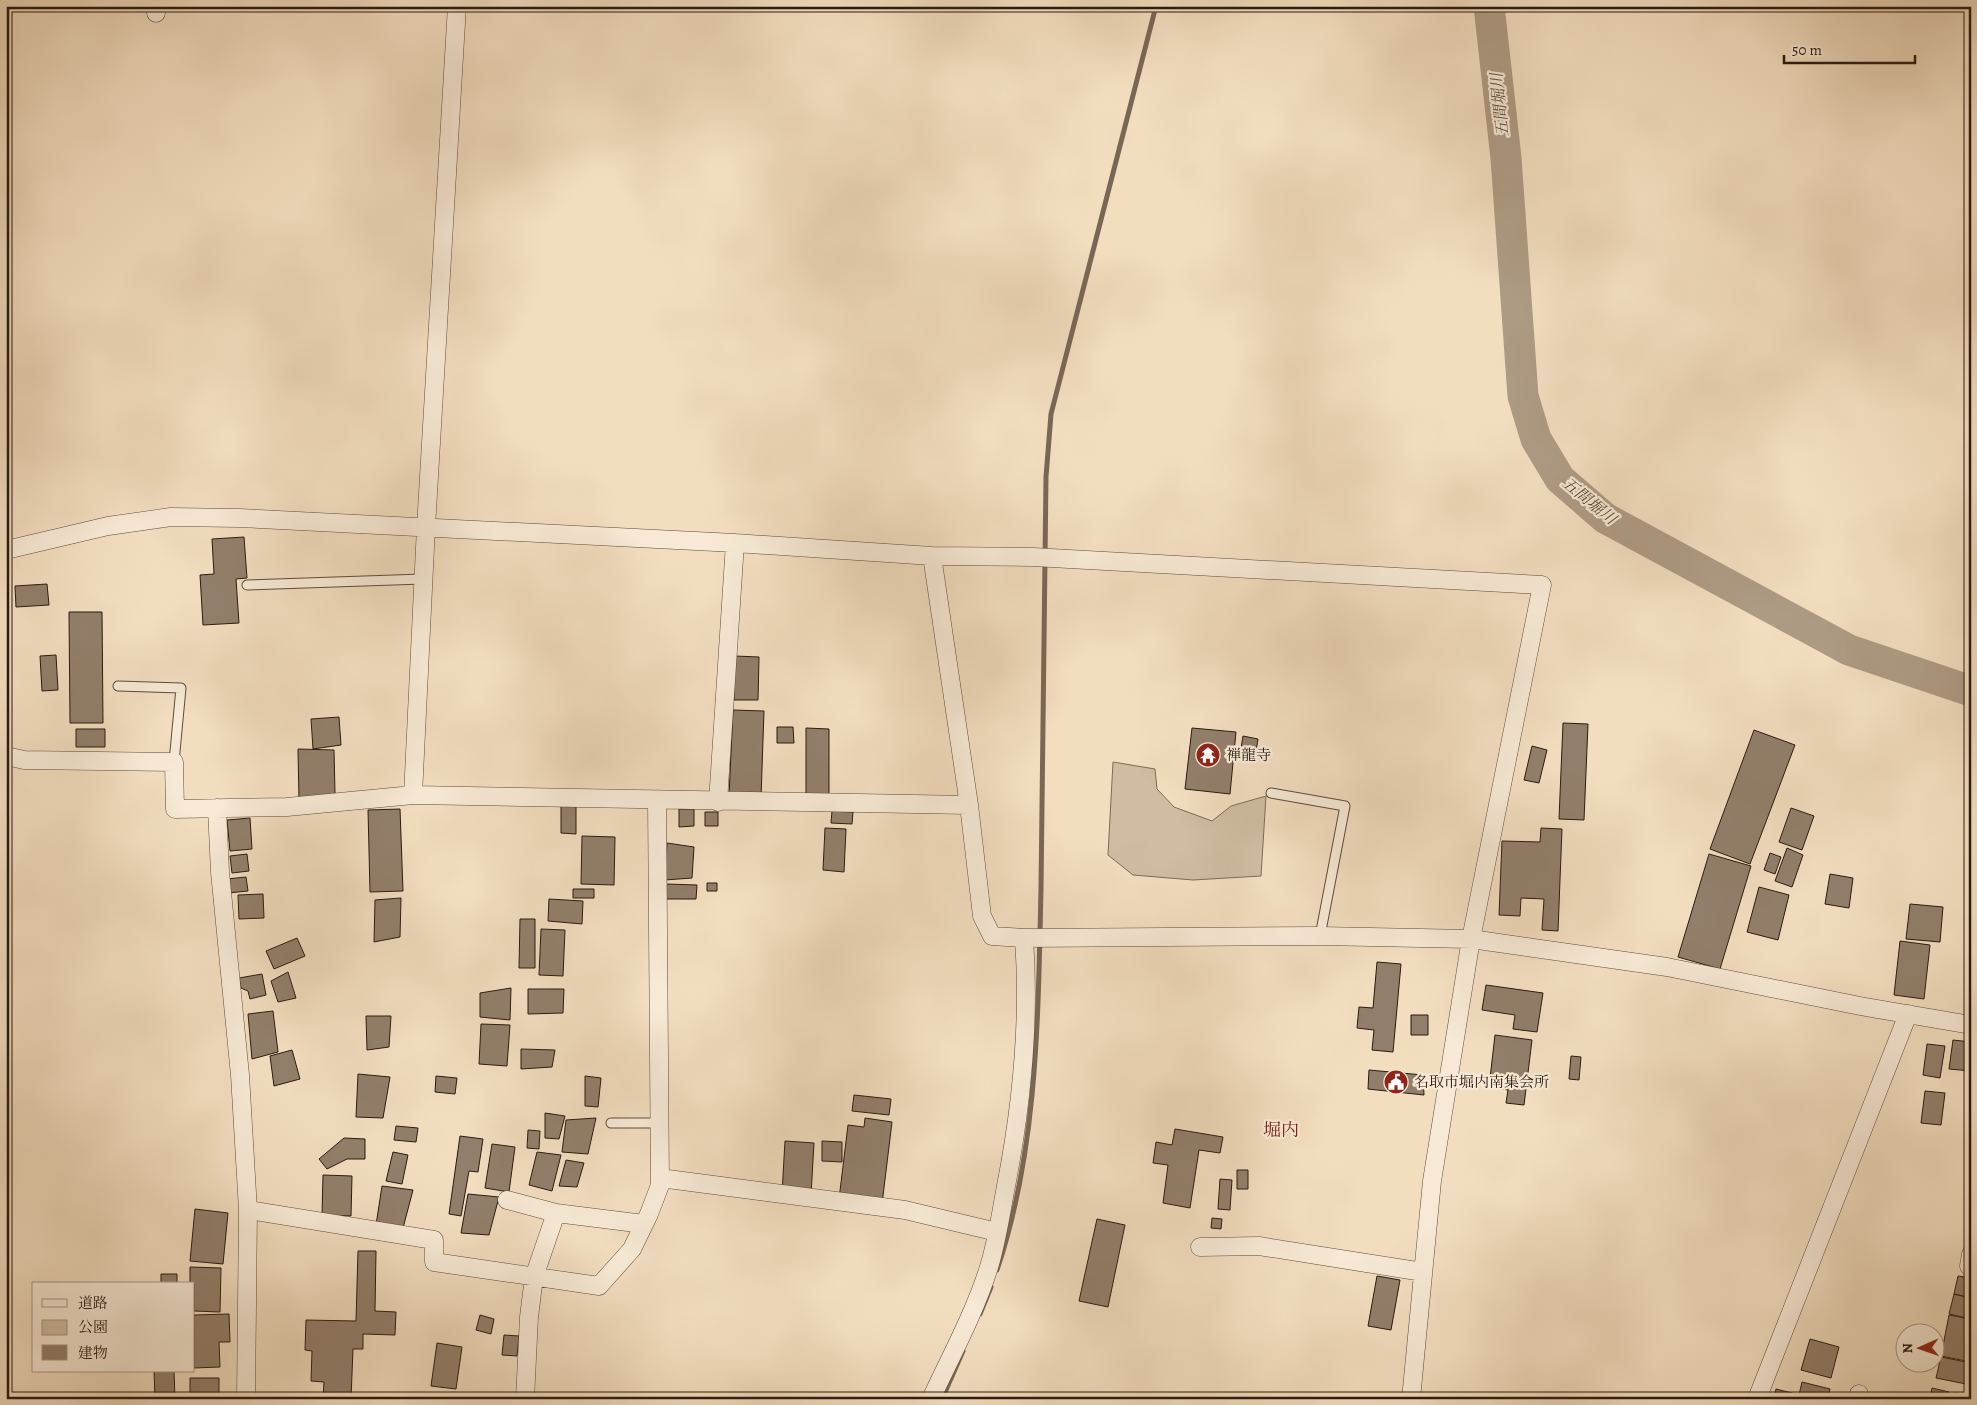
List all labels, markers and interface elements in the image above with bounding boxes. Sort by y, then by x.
scale bar [1784,32,1916,64]
text: 50 m [1792,40,1822,60]
water label: 五間堀川 [1486,70,1514,138]
water label: 五間堀川 [1557,472,1622,531]
temple icon: 禅龍寺 [1195,742,1221,768]
place label: 禅龍寺 [1226,745,1271,765]
public building icon: 名取市堀内南集会所 [1383,1069,1409,1095]
place label: 名取市堀内南集会所 [1414,1072,1549,1092]
district label: 堀内 [1263,1118,1299,1142]
legend [32,1282,195,1372]
text: 道路 [78,1293,108,1313]
text: 公園 [78,1317,108,1337]
north arrow [1894,1322,1944,1372]
text: 建物 [78,1343,108,1363]
text: N [1898,1343,1917,1354]

